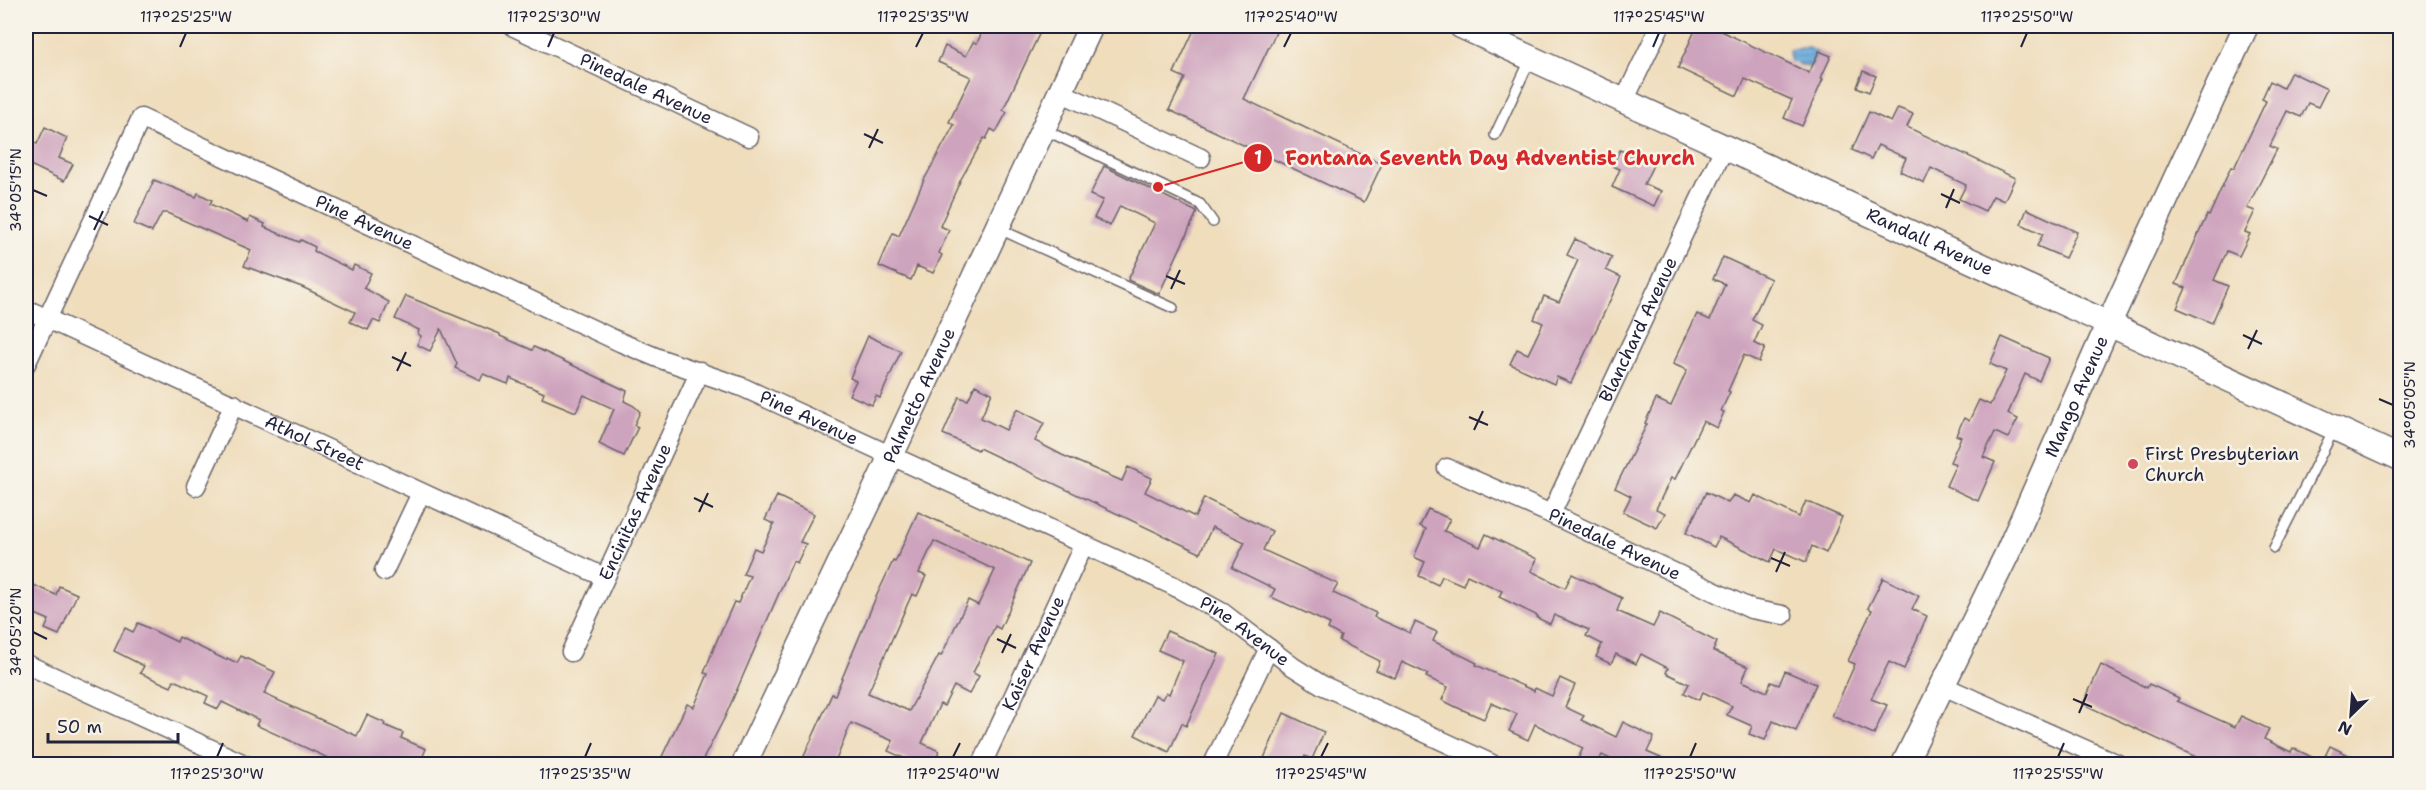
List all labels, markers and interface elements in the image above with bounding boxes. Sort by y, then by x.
text: 117°25'25"W [140,7,232,27]
text: 117°25'30"W [507,7,601,27]
text: 117°25'35"W [877,7,969,27]
text: 117°25'40"W [1244,7,1338,27]
text: 117°25'45"W [1613,7,1705,27]
text: 117°25'50"W [1980,7,2074,27]
street label: Pinedale Avenue [576,47,716,130]
callout: Fontana Seventh Day Adventist Church [1243,139,1706,177]
text: Fontana Seventh Day Adventist Church [1285,145,1695,171]
text: 1 [1254,146,1262,170]
text: 34°05'15"N [6,148,26,232]
street label: Pine Avenue [311,189,417,256]
street label: Randall Avenue [1862,202,1997,281]
street label: Blanchard Avenue [1594,253,1683,406]
street label: Palmetto Avenue [877,324,961,467]
street label: Mango Avenue [2039,332,2114,461]
text: 34°05'05"N [2400,361,2420,449]
street label: Pine Avenue [756,385,862,451]
street label: Athol Street [261,409,368,476]
street label: Encinitas Avenue [593,440,677,584]
place label: First Presbyterian Church [2145,442,2299,487]
marker: First Presbyterian Church [2126,457,2140,471]
street label: Pinedale Avenue [1544,502,1685,586]
text: 34°05'20"N [6,587,26,677]
street label: Pine Avenue [1195,590,1295,672]
street label: Kaiser Avenue [996,592,1070,714]
north arrow [2321,685,2381,745]
scale bar [48,706,178,744]
text: 50 m [57,715,102,739]
text: N [2335,716,2355,740]
text: 117°25'30"W [170,764,264,784]
text: 117°25'35"W [539,764,631,784]
text: 117°25'40"W [906,764,1000,784]
text: 117°25'45"W [1275,764,1367,784]
text: 117°25'50"W [1643,764,1737,784]
text: 117°25'55"W [2012,764,2104,784]

